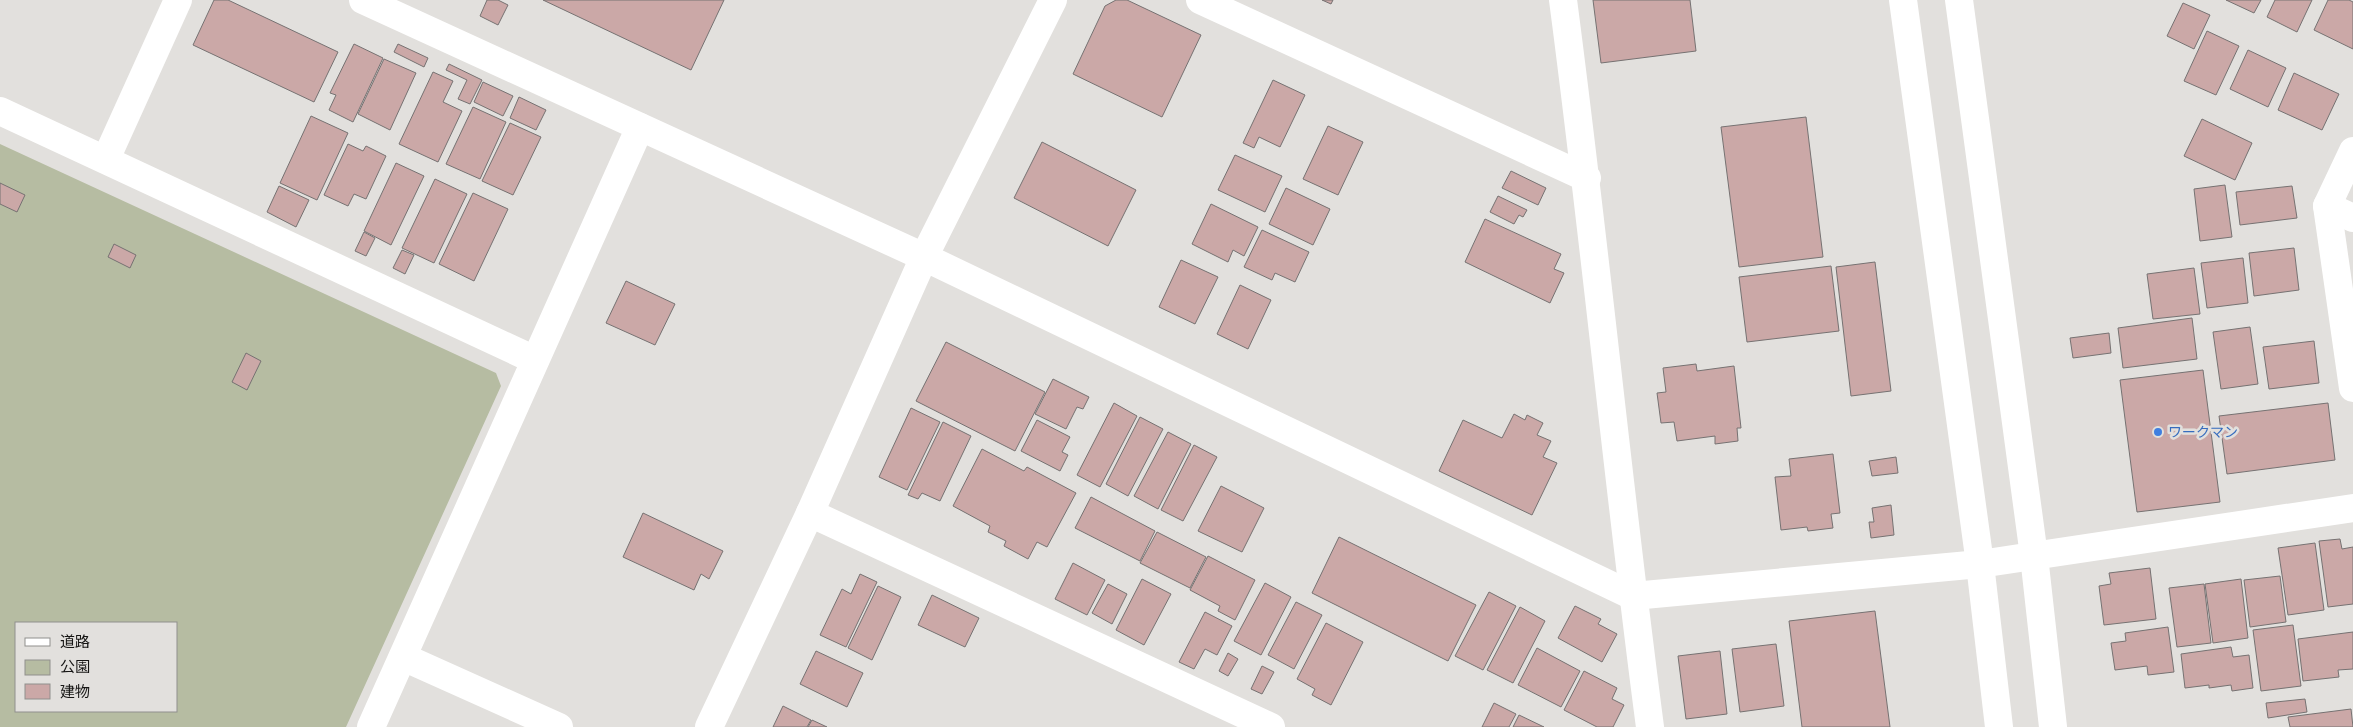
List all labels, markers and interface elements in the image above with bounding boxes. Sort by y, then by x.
place label: ワークマン [2168,423,2238,441]
marker: ワークマン [2152,426,2164,438]
legend [15,622,178,712]
text: 道路 [60,631,90,652]
text: 公園 [60,656,90,677]
text: 建物 [60,681,90,702]

